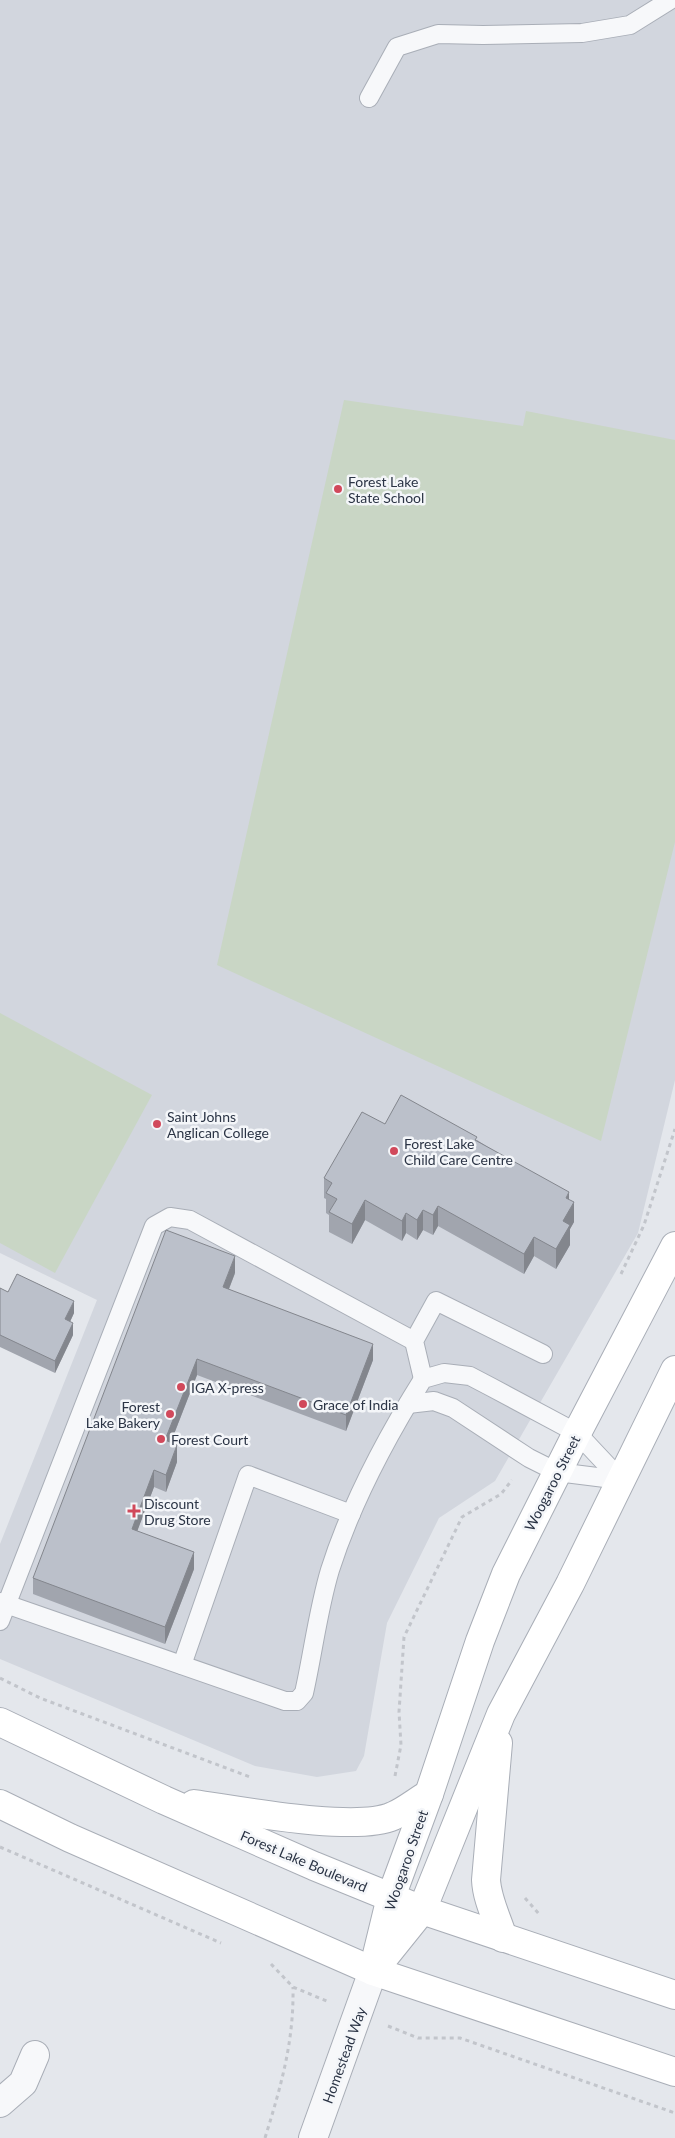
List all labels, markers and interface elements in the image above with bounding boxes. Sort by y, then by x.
place label: Forest Lake State School [348,473,424,506]
marker: Forest Lake State School [332,483,344,495]
place label: Saint Johns Anglican College [167,1108,269,1141]
marker: Saint Johns Anglican College [151,1118,163,1130]
place label: Forest Lake Child Care Centre [404,1135,513,1168]
marker: Forest Lake Child Care Centre [388,1145,400,1157]
place label: IGA X-press [191,1379,264,1396]
marker: IGA X-press [175,1381,187,1393]
place label: Grace of India [313,1396,398,1413]
place label: Forest Lake Bakery [86,1398,161,1431]
marker: Grace of India [297,1398,309,1410]
marker: Forest Lake Bakery [164,1408,176,1420]
place label: Forest Court [171,1431,248,1448]
street label: Woogaroo Street [521,1432,583,1534]
marker: Forest Court [155,1433,167,1445]
place label: Discount Drug Store [144,1495,211,1528]
marker: Discount Drug Store [128,1505,140,1517]
street label: Woogaroo Street [381,1808,431,1912]
street label: Forest Lake Boulevard [238,1827,370,1895]
street label: Homestead Way [319,2004,370,2106]

